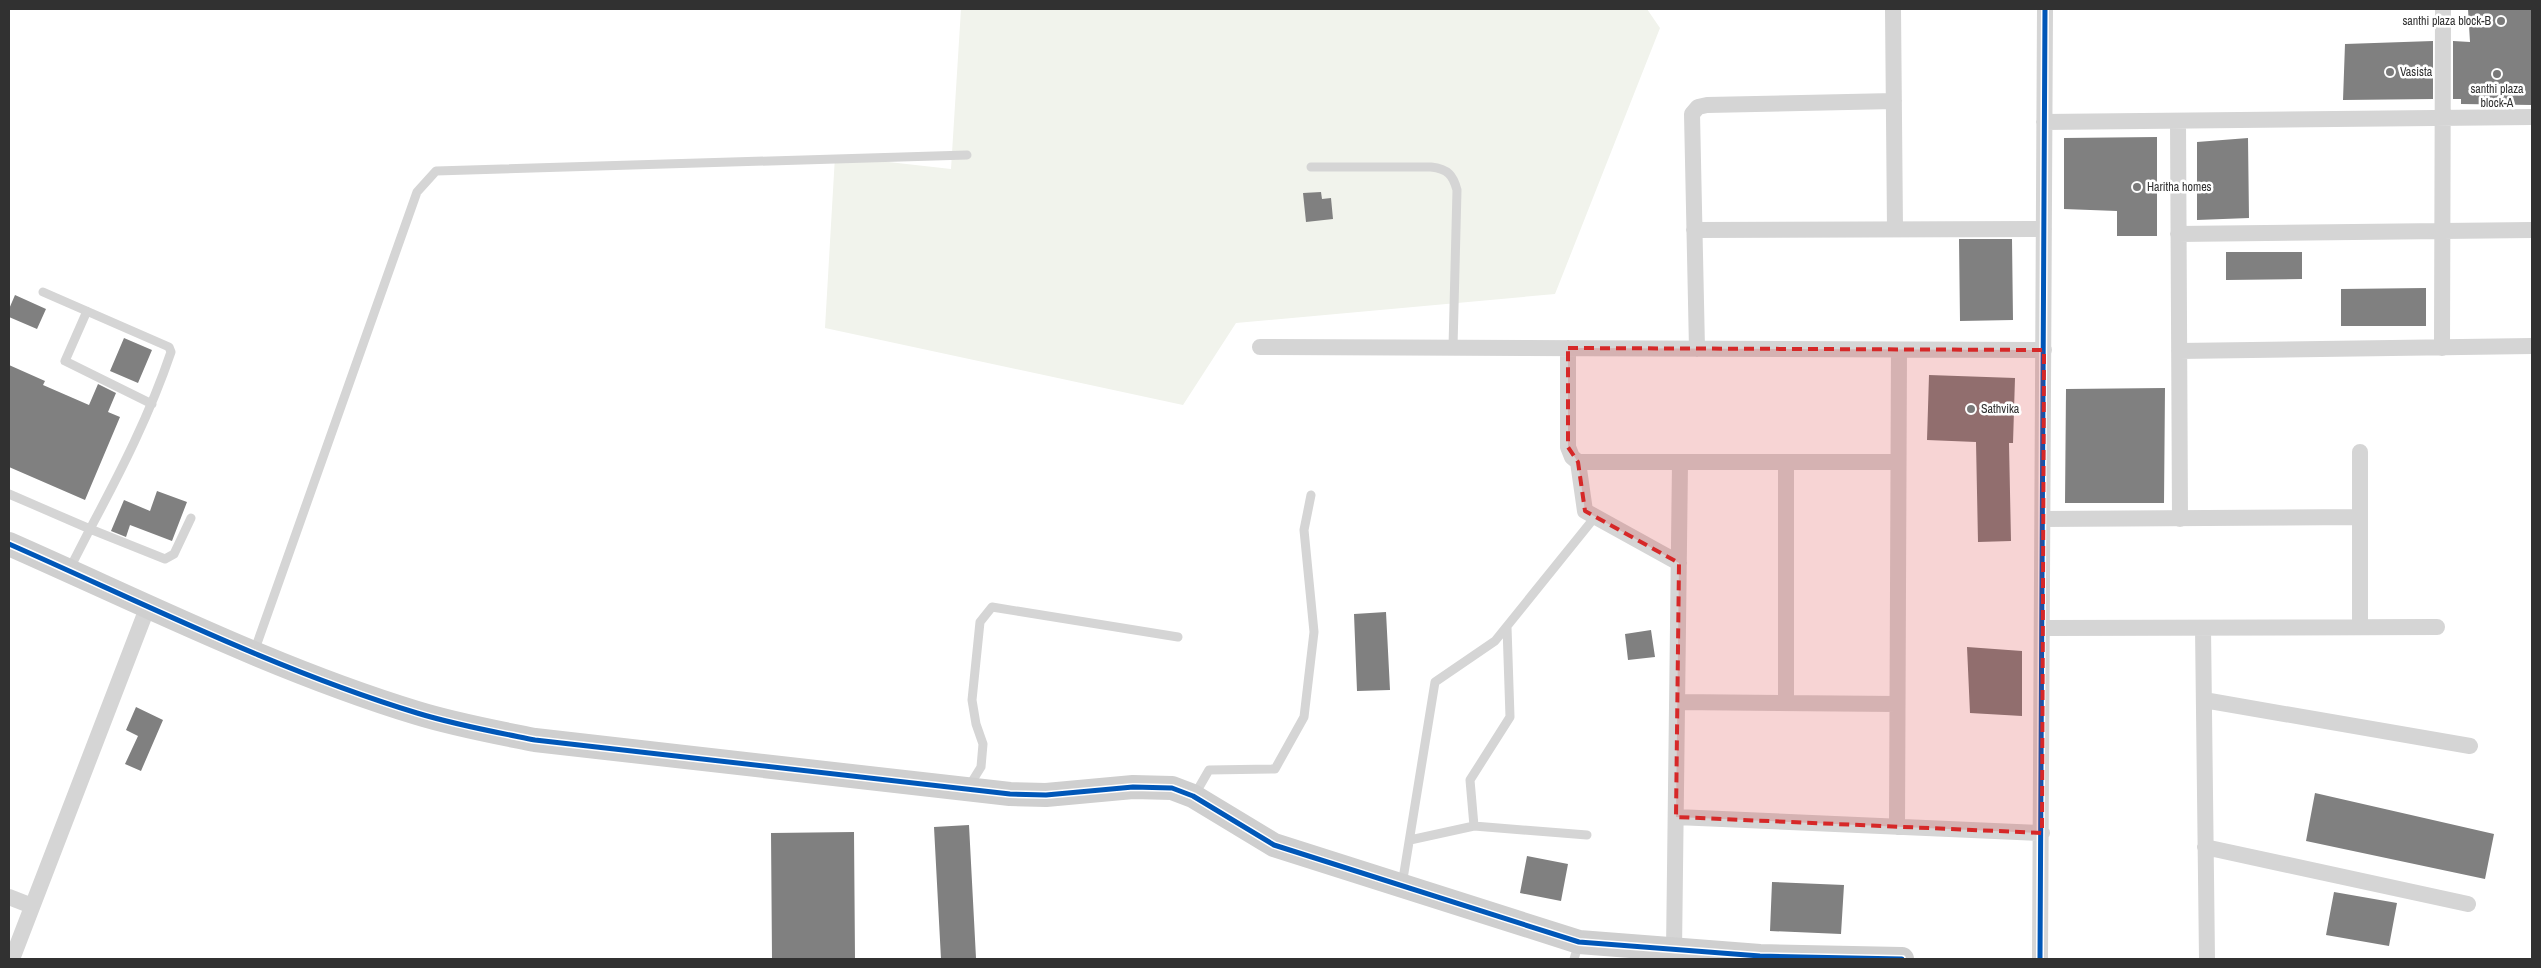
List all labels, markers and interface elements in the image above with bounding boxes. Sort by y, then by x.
place label: santhi plaza block-B [2402,13,2491,29]
marker: santhi plaza block-B [2495,15,2507,27]
place label: Vasista [2400,64,2433,80]
marker: Vasista [2384,66,2396,78]
marker: santhi plaza block-A [2491,68,2503,80]
place label: santhi plaza block-A [2470,81,2524,111]
place label: Haritha homes [2147,179,2212,195]
marker: Haritha homes [2131,181,2143,193]
place label: Sathvika [1981,401,2020,417]
marker: Sathvika [1965,403,1977,415]

